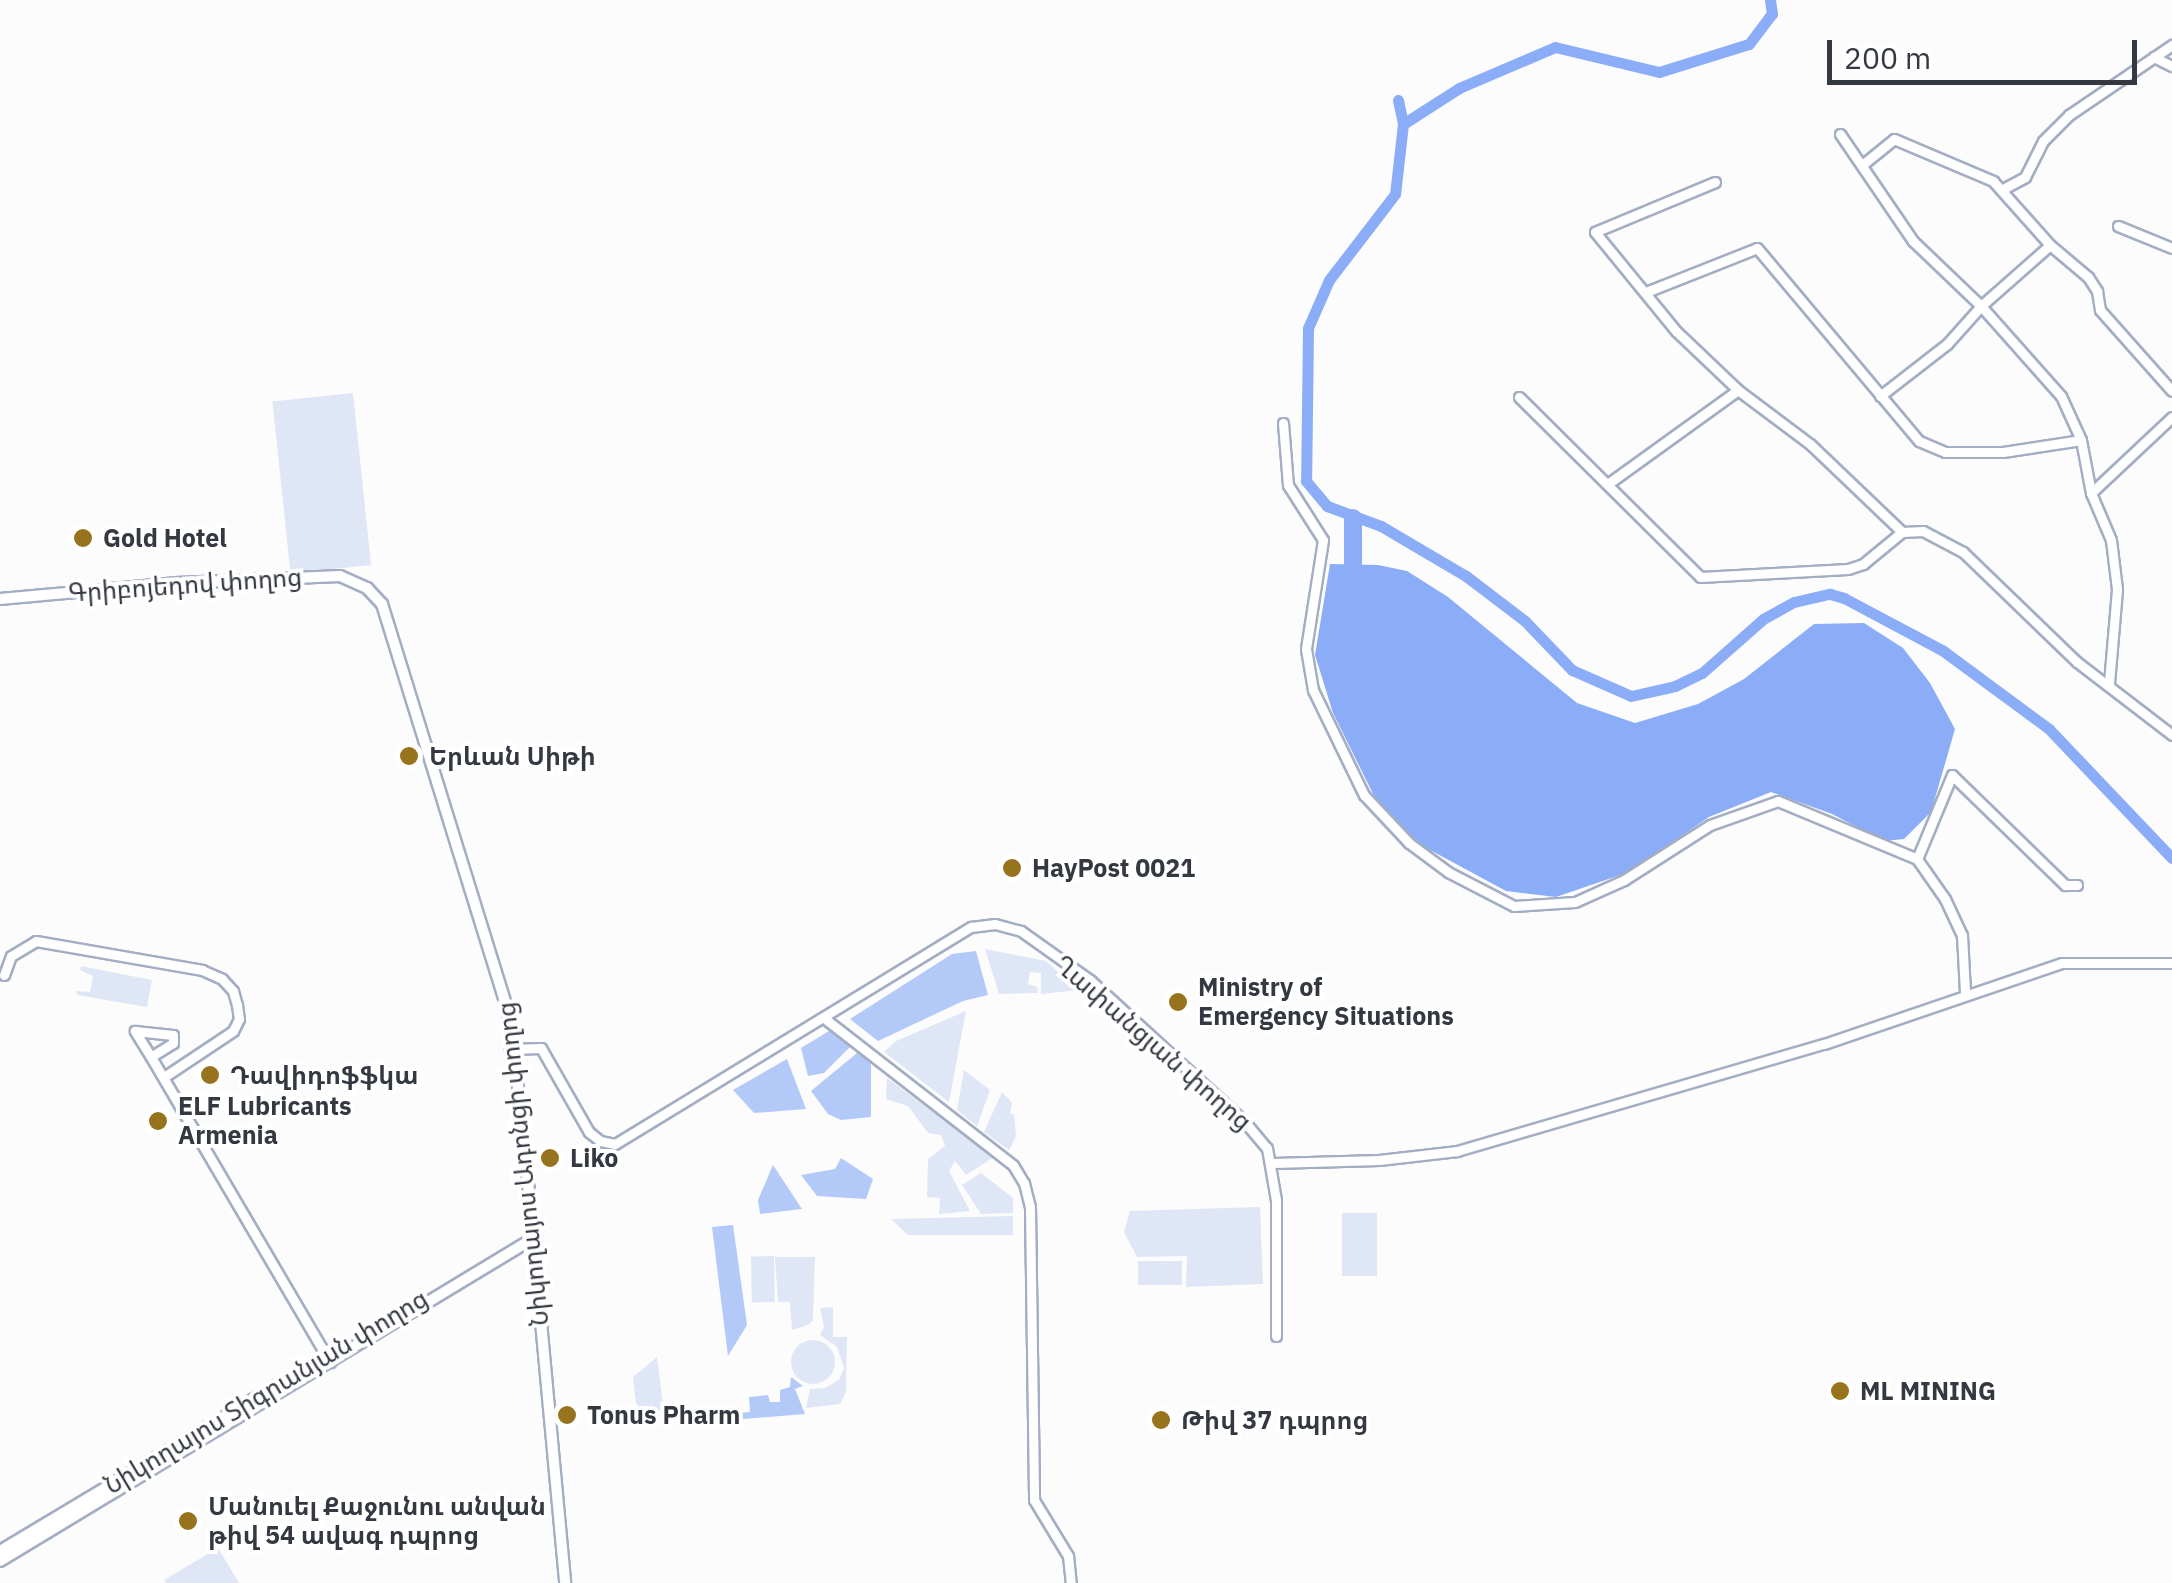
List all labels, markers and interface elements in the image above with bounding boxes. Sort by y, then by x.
scale bar [1832,20,2142,82]
text: 200 m [1844,38,1931,77]
place label: Gold Hotel [103,523,227,553]
marker: Gold Hotel [72,527,94,549]
street label: Գրիբոյեդով փողոց [67,562,303,608]
place label: Երևան Սիթի [429,741,596,771]
marker: Երևան Սիթի [398,745,420,767]
place label: HayPost 0021 [1032,853,1195,883]
marker: HayPost 0021 [1001,857,1023,879]
street label: Ղափանցյան փողոց [1048,949,1258,1137]
place label: Ministry of Emergency Situations [1198,973,1454,1032]
marker: Ministry of Emergency Situations [1167,991,1189,1013]
street label: Նիկողայոս Ադոնցի փողոց [491,1000,555,1328]
place label: Դավիդոֆֆկա [230,1060,419,1090]
marker: Դավիդոֆֆկա [199,1064,221,1086]
place label: ELF Lubricants Armenia [178,1092,352,1151]
marker: ELF Lubricants Armenia [147,1110,169,1132]
place label: Liko [570,1143,618,1173]
marker: Liko [539,1147,561,1169]
street label: Նիկողայոս Տիգրանյան փողոց [99,1283,433,1501]
place label: ML MINING [1860,1376,1996,1406]
marker: ML MINING [1829,1380,1851,1402]
place label: Tonus Pharm [587,1400,740,1430]
marker: Tonus Pharm [556,1404,578,1426]
place label: Թիվ 37 դպրոց [1181,1405,1368,1435]
marker: Թիվ 37 դպրոց [1150,1409,1172,1431]
place label: Մանուել Քաջունու անվան թիվ 54 ավագ դպրոց [208,1492,546,1551]
marker: Մանուել Քաջունու անվան թիվ 54 ավագ դպրոց [177,1510,199,1532]

